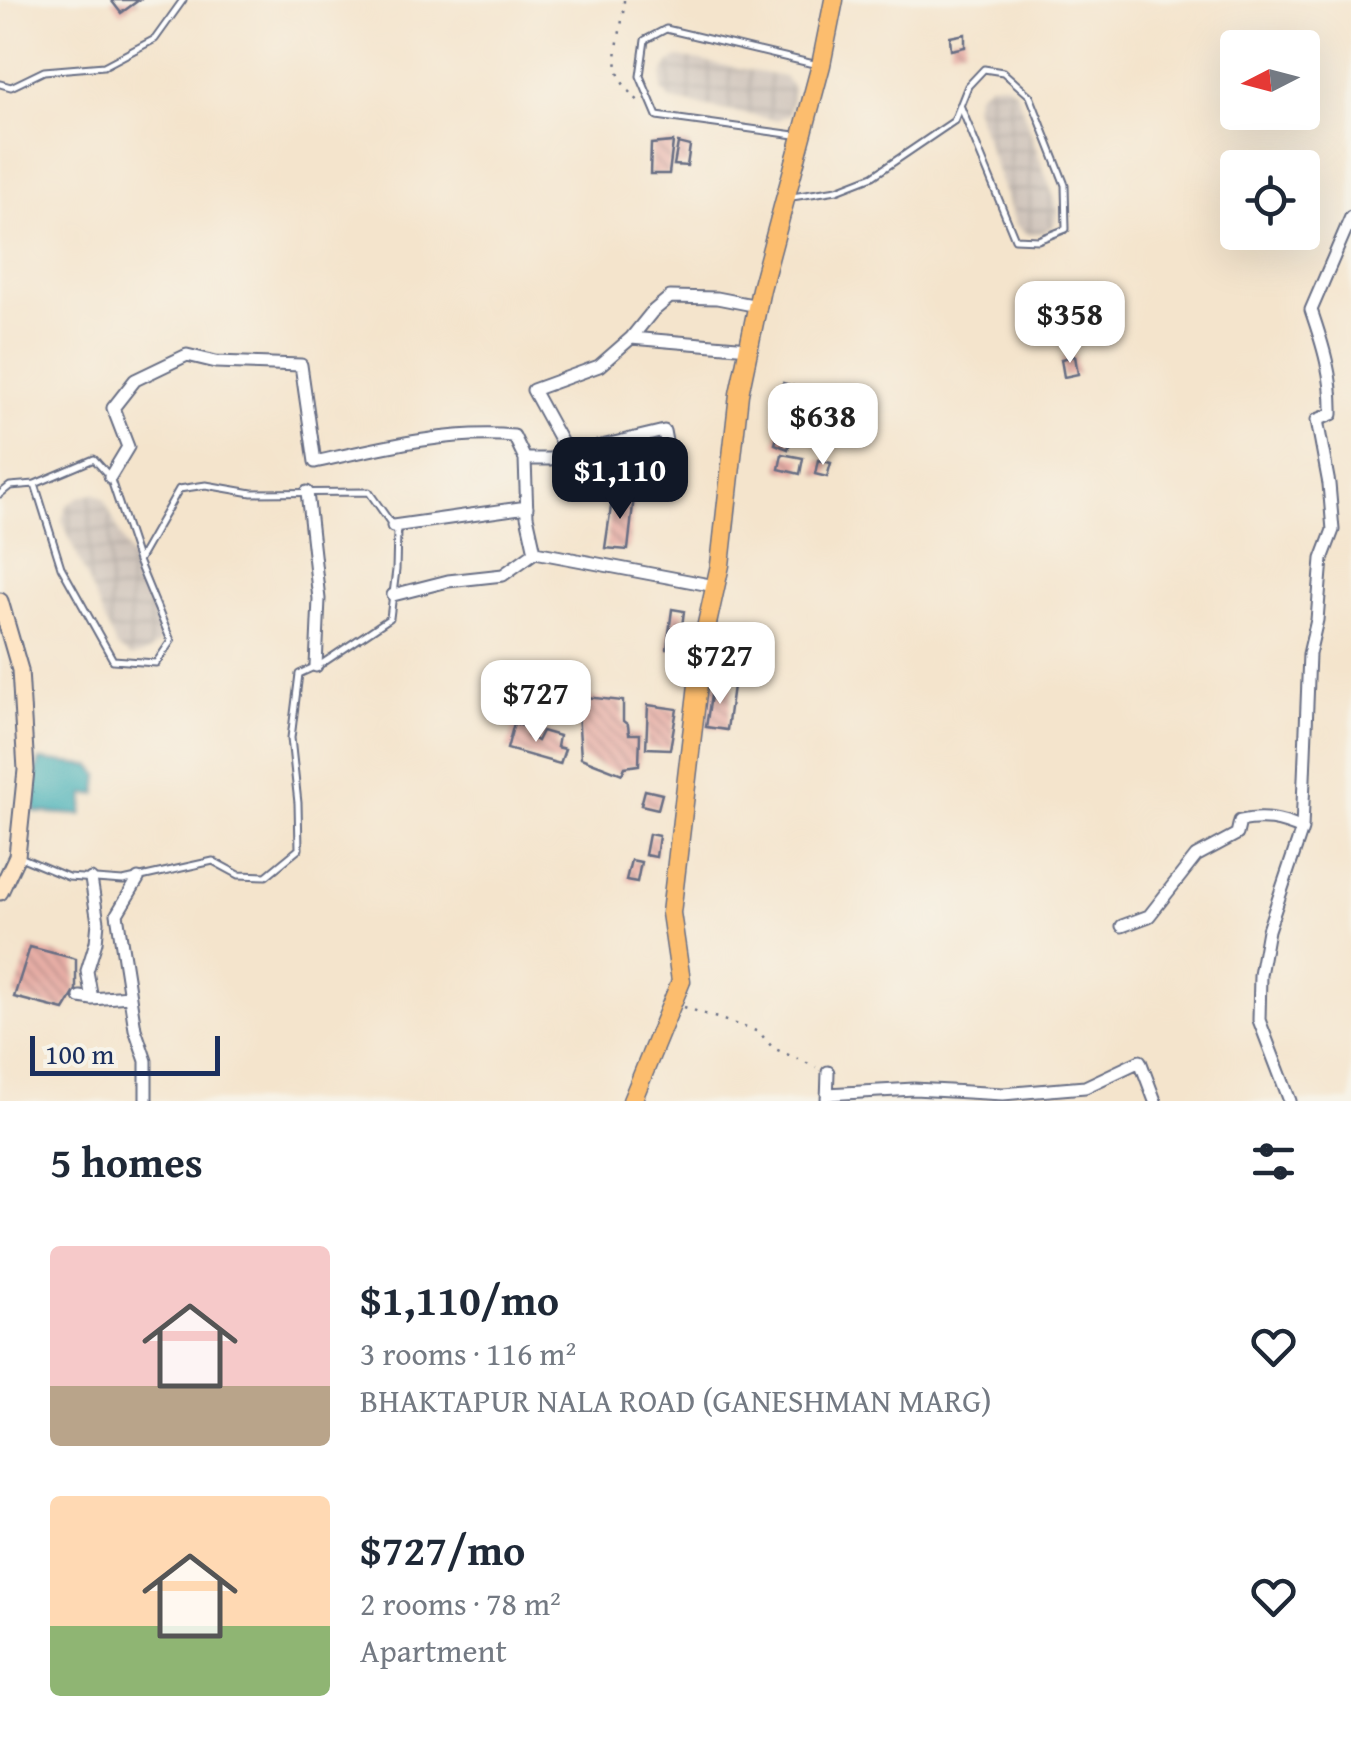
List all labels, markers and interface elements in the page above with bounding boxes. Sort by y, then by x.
north arrow [1220,30,1320,130]
map controls [1220,30,1320,250]
button: locate [1220,150,1320,250]
pin: $358 [1011,281,1129,366]
text: $358 [1037,290,1103,337]
pin: $638 [764,383,882,468]
text: $638 [790,392,856,439]
pin: $1,110 [539,437,701,522]
text: $1,110 [574,446,666,493]
pin: $727 [661,622,779,707]
text: $727 [687,631,753,678]
pin: $727 [477,660,595,745]
text: $727 [503,669,569,716]
scale bar [30,1031,220,1076]
text: 100 m [45,1033,114,1074]
text: 5 homes [50,1131,203,1192]
icon: filters [1246,1134,1301,1189]
text: $1,110/mo [360,1269,559,1330]
icon: home [130,1286,250,1406]
icon: heart [1246,1319,1301,1374]
text: 3 rooms · 116 m² [360,1330,576,1377]
text: BHAKTAPUR NALA ROAD (GANESHMAN MARG) [360,1377,991,1424]
text: $727/mo [360,1519,525,1580]
icon: home [130,1536,250,1656]
icon: heart [1246,1569,1301,1624]
text: 2 rooms · 78 m² [360,1580,561,1627]
text: Apartment [360,1627,507,1674]

